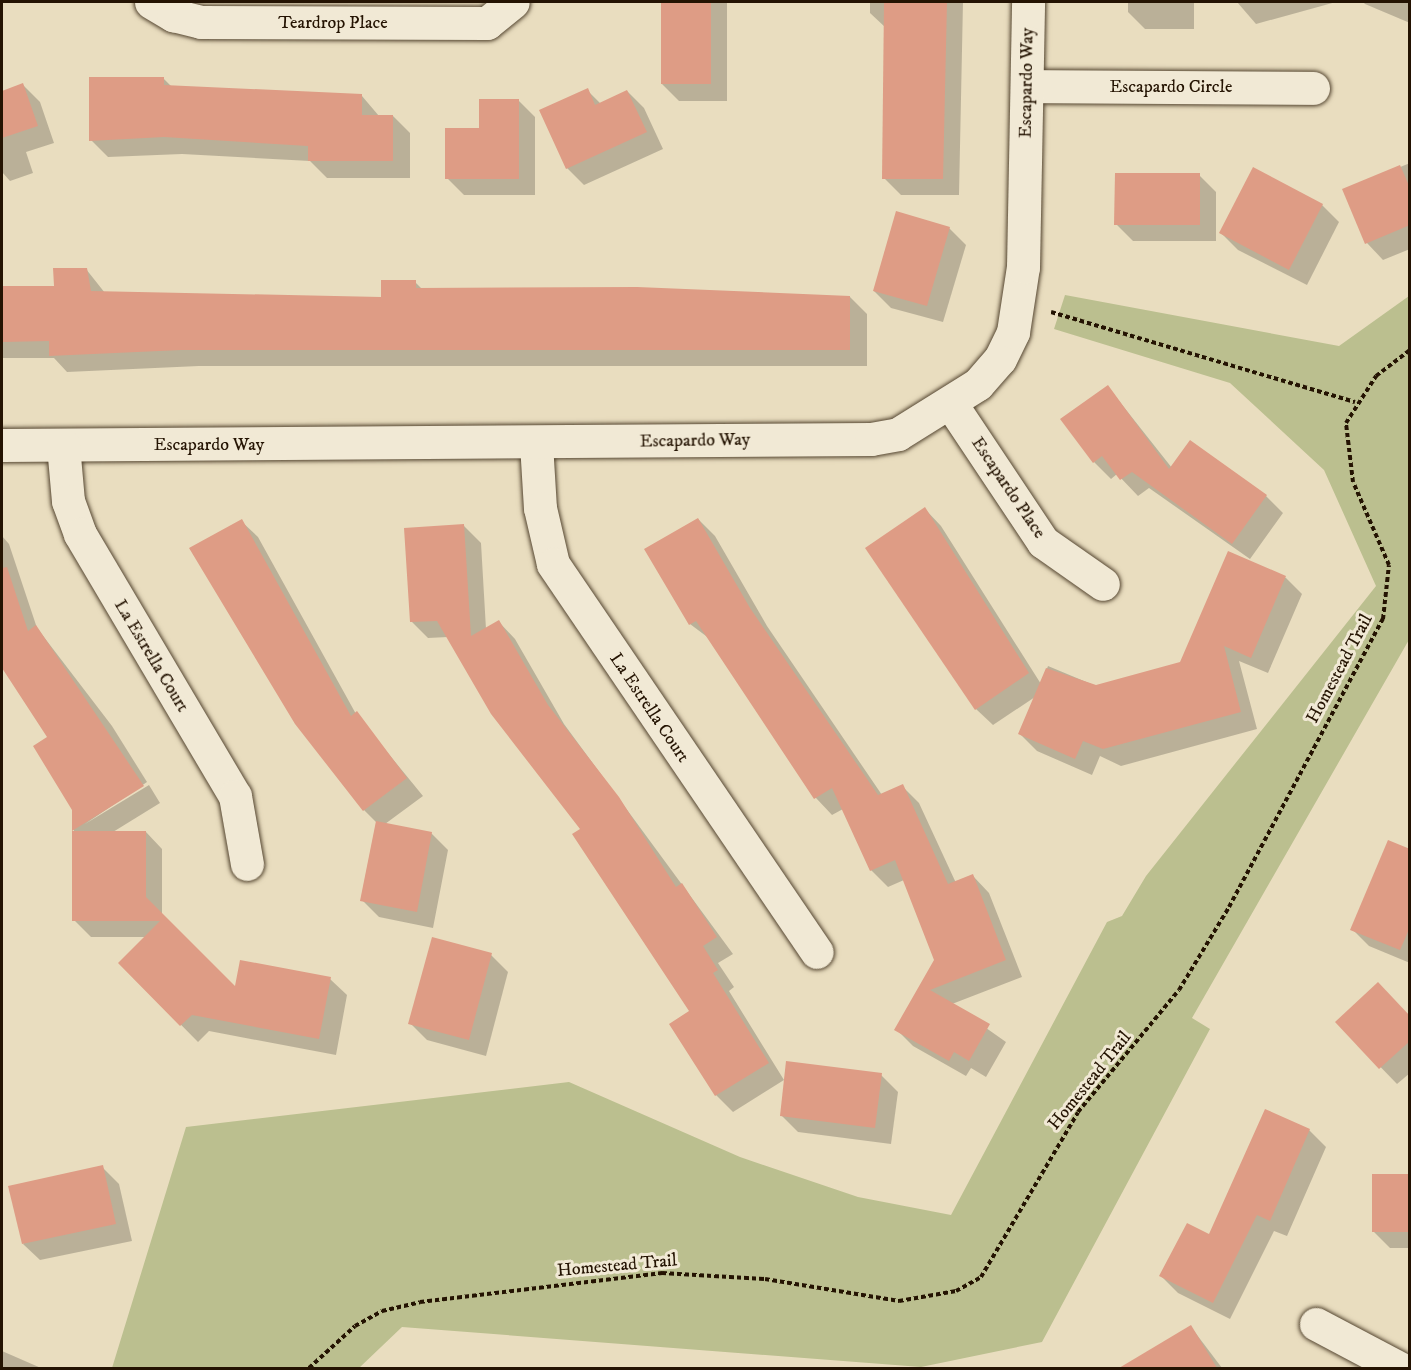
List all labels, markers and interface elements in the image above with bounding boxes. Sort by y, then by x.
street label: Teardrop Place [278,12,388,34]
street label: Escapardo Way [1015,28,1039,138]
street label: Escapardo Circle [1110,76,1232,98]
street label: Escapardo Way [640,429,750,453]
street label: Escapardo Place [966,433,1050,543]
street label: Escapardo Way [154,434,264,456]
street label: La Estrella Court [109,596,193,716]
street label: Homestead Trail [1302,611,1378,727]
street label: La Estrella Court [604,649,694,767]
street label: Homestead Trail [1044,1027,1136,1135]
street label: Homestead Trail [556,1250,678,1282]

